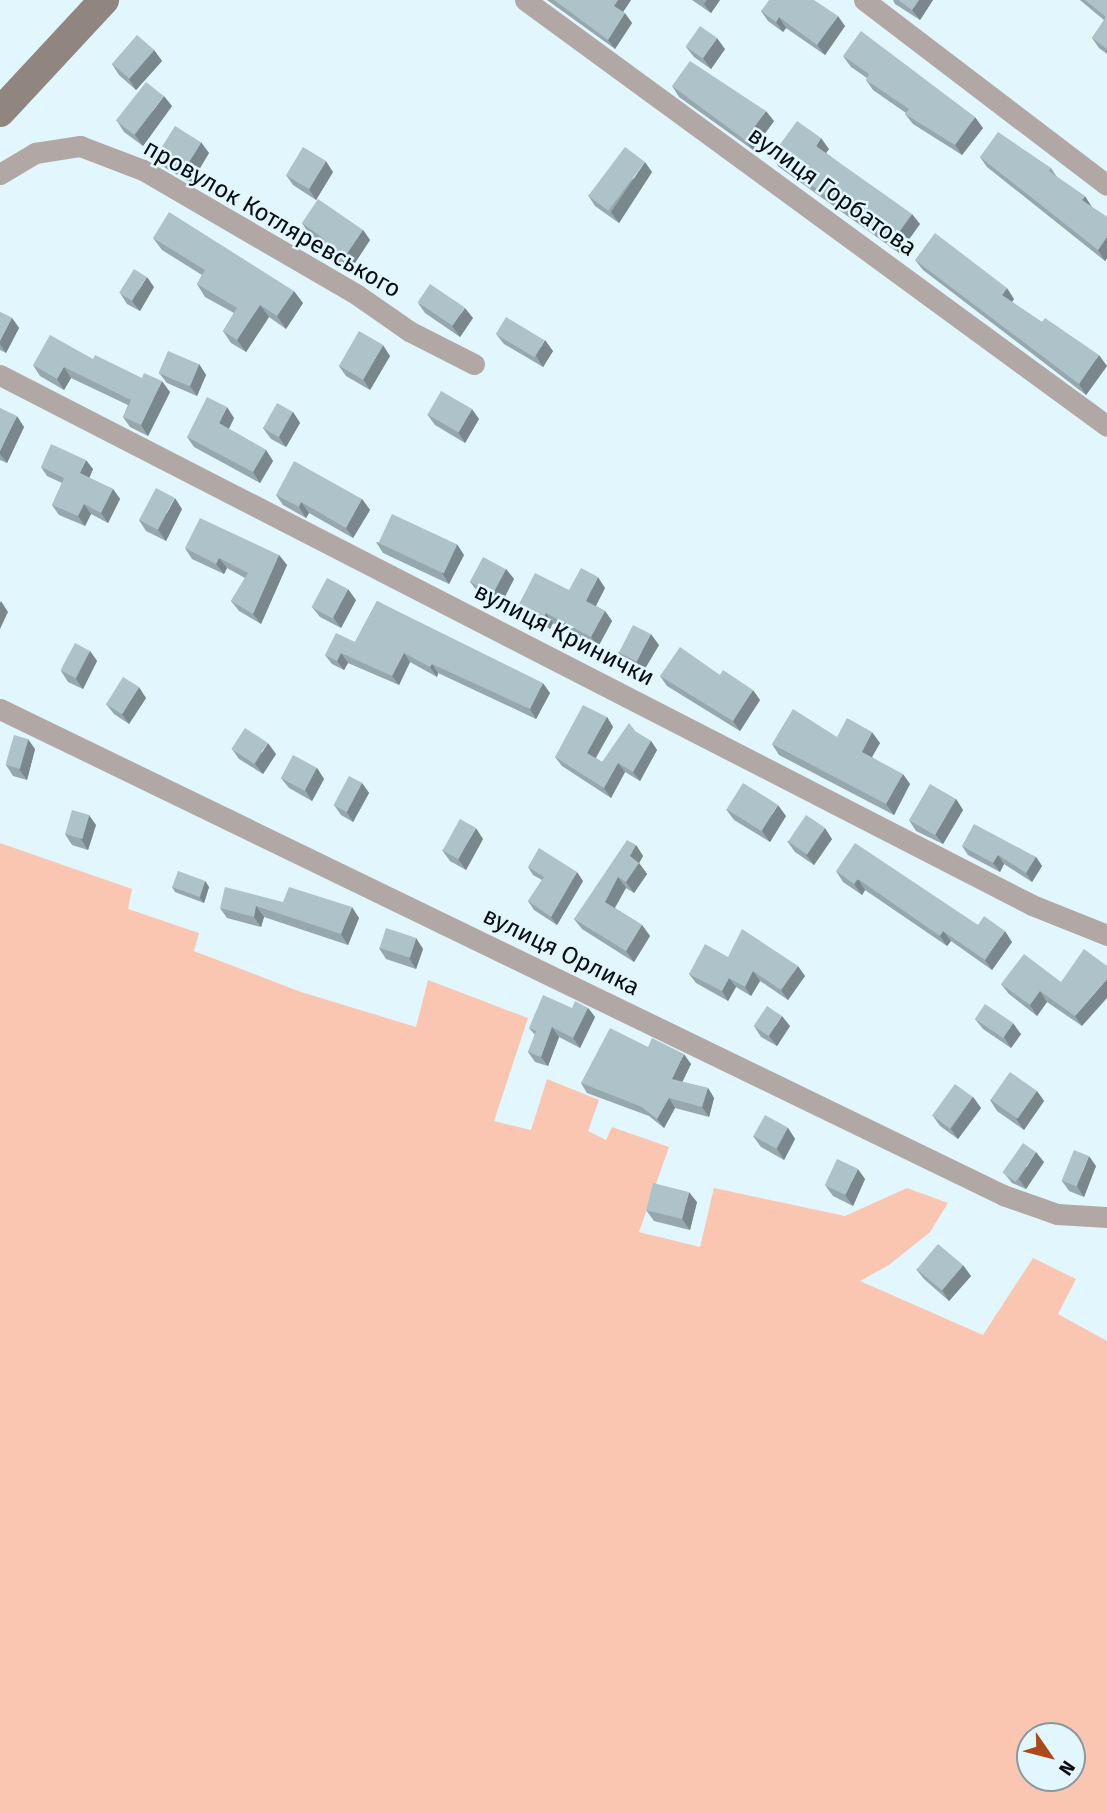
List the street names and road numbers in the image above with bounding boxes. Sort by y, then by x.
street label: вулиця Горбатова [742,121,922,263]
street label: провулок Котляревського [138,133,406,305]
street label: вулиця Кринички [469,577,659,693]
street label: вулиця Орлика [478,902,644,1002]

